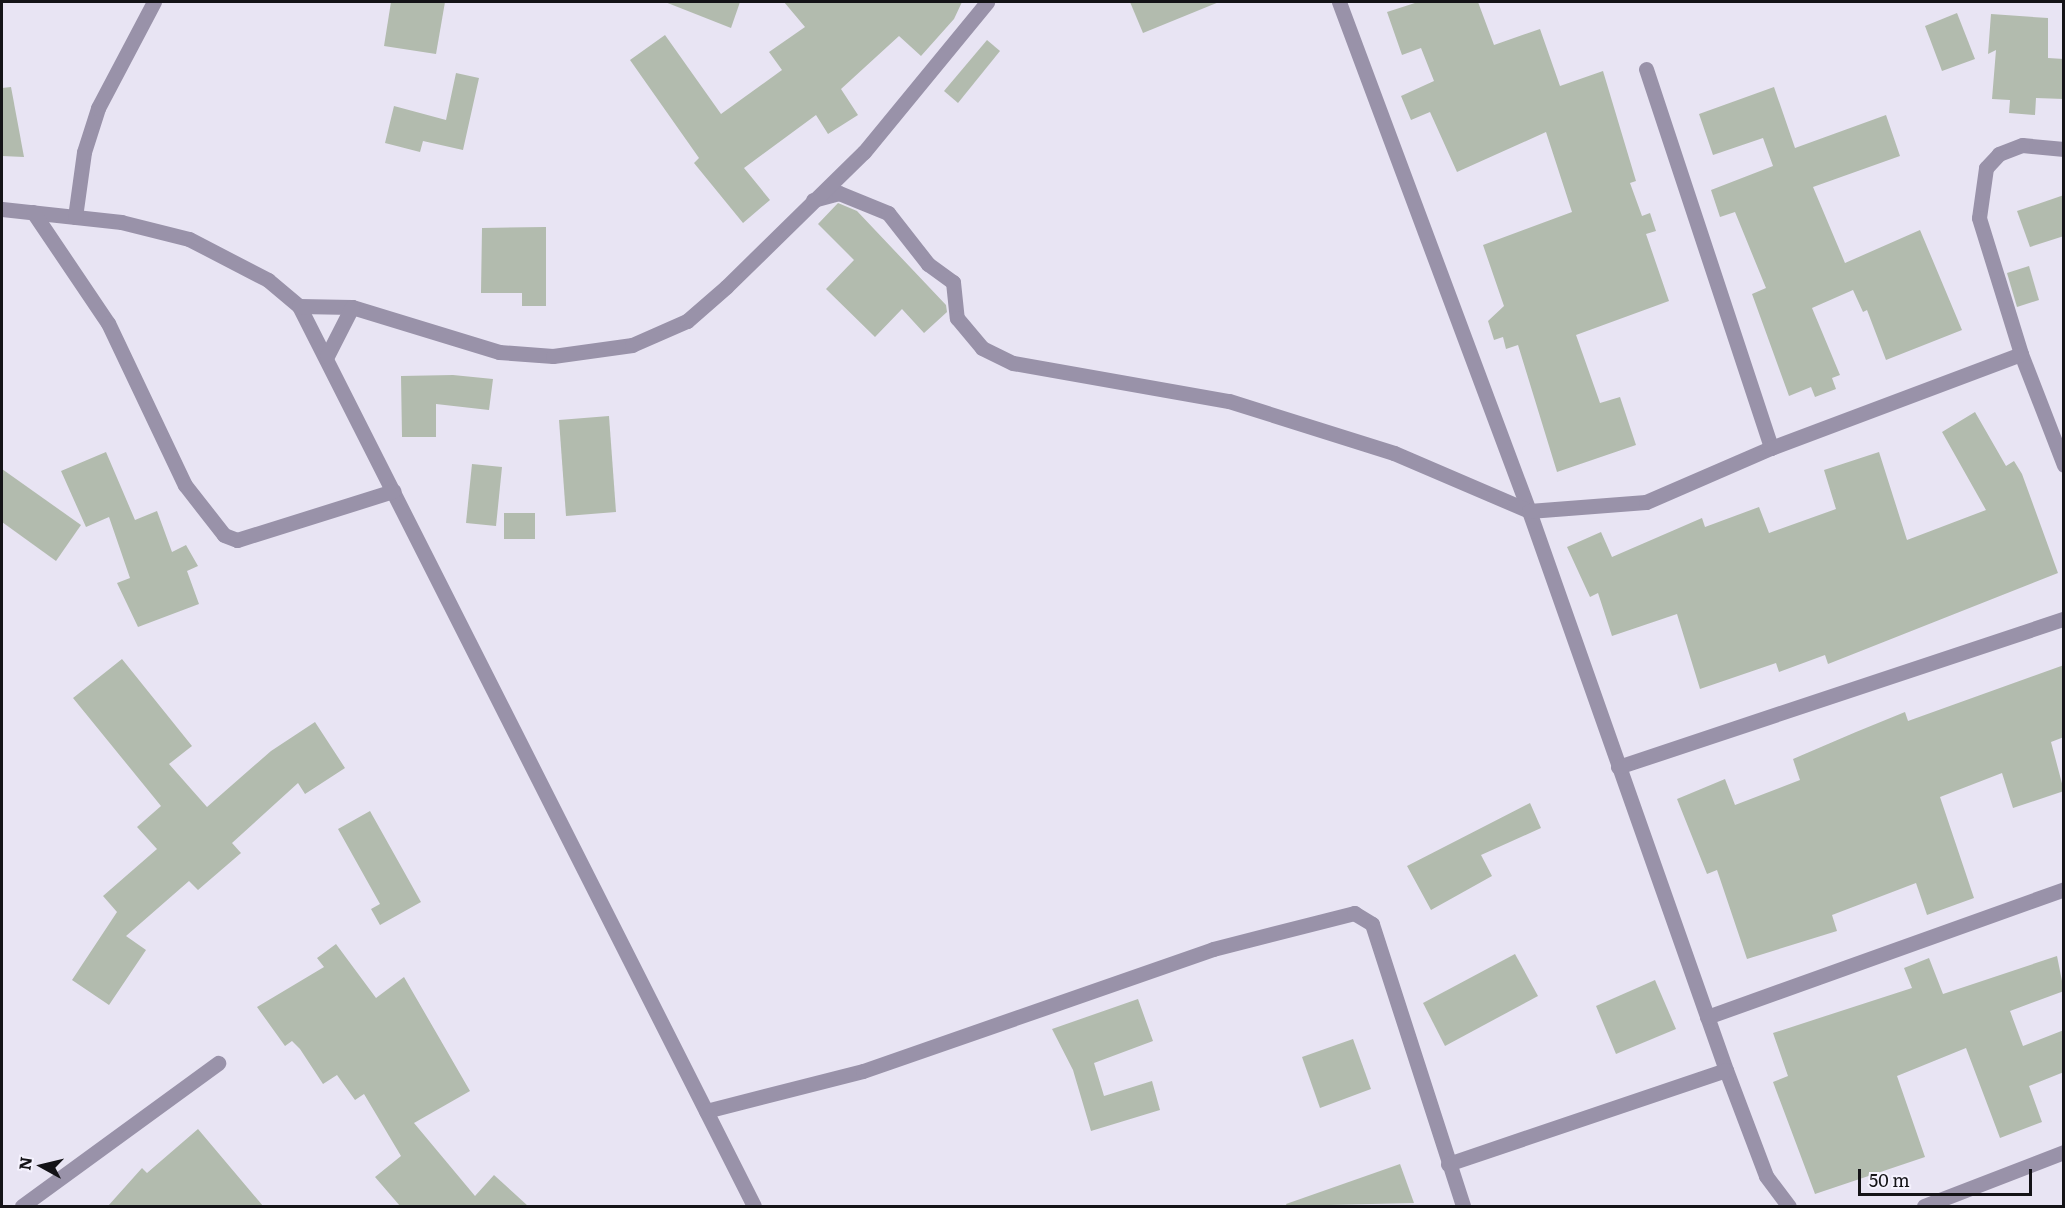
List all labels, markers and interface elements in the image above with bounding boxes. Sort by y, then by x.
north arrow [12,1136,72,1196]
text: N [11,1155,37,1172]
scale bar [1861,1157,2035,1195]
text: 50 m [1869,1166,1910,1193]

